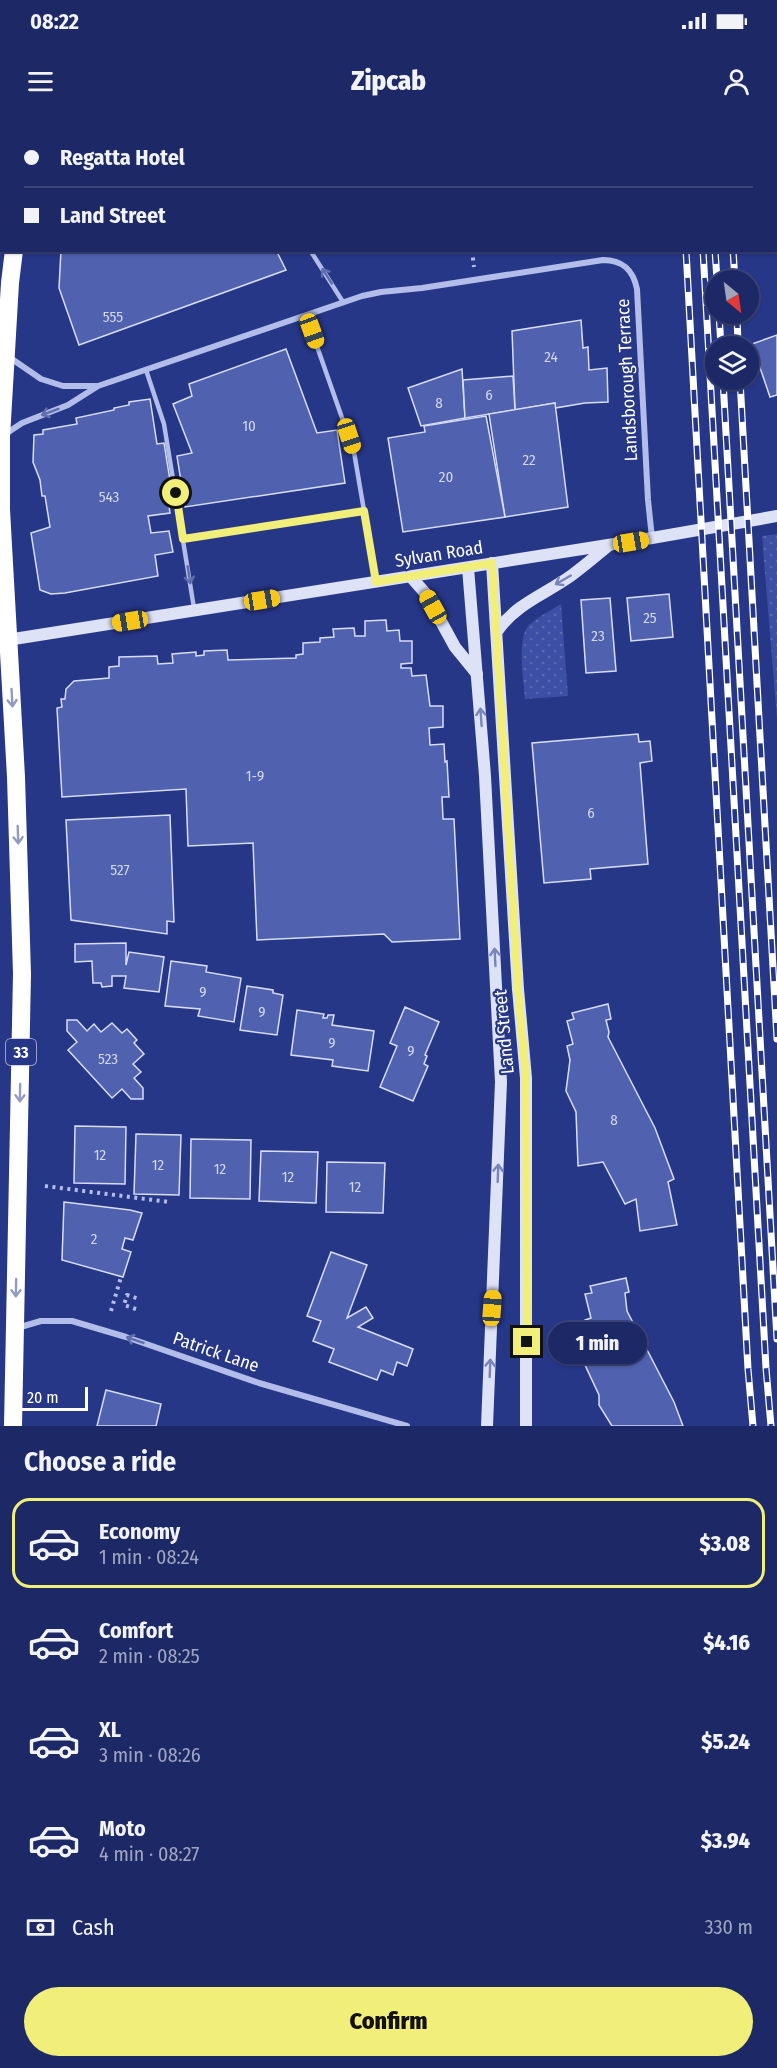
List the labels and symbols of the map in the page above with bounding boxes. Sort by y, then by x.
one-way arrow [320,268,333,285]
north arrow [705,270,759,324]
street label: Landsborough Terrace [612,298,642,462]
house number: 555 [103,308,123,326]
car [297,311,327,351]
house number: 24 [544,348,558,366]
house number: 6 [485,386,493,404]
house number: 8 [435,394,443,412]
one-way arrow [41,407,60,418]
car [335,416,363,456]
house number: 10 [242,417,256,435]
house number: 22 [522,451,536,469]
house number: 20 [439,468,453,486]
route start [162,479,189,506]
house number: 543 [99,488,120,506]
car [612,530,650,554]
street label: Sylvan Road [393,536,485,572]
one-way arrow [183,564,194,584]
one-way arrow [555,574,572,586]
car [416,587,450,627]
car [243,588,281,612]
car [111,609,149,633]
house number: 25 [643,609,657,627]
house number: 23 [591,627,605,645]
one-way arrow [7,688,18,708]
one-way arrow [475,708,486,728]
house number: 1-9 [246,767,264,785]
house number: 6 [587,804,595,822]
one-way arrow [12,825,24,845]
house number: 527 [110,861,130,879]
one-way arrow [490,948,501,967]
house number: 9 [199,983,207,1001]
street label: Land Street [489,989,519,1075]
house number: 9 [258,1003,266,1021]
house number: 9 [328,1034,336,1052]
road number: 33 [6,1039,36,1065]
house number: 9 [407,1042,415,1060]
house number: 523 [98,1050,118,1068]
one-way arrow [14,1083,26,1103]
house number: 8 [610,1111,618,1129]
house number: 12 [94,1146,107,1164]
house number: 12 [152,1156,165,1174]
house number: 12 [214,1160,227,1178]
one-way arrow [493,1163,504,1183]
house number: 12 [282,1168,295,1186]
house number: 12 [349,1178,362,1196]
house number: 2 [91,1230,98,1248]
one-way arrow [10,1278,22,1297]
car [482,1289,502,1327]
callout: 1 min [548,1321,647,1363]
street label: Patrick Lane [170,1327,262,1377]
route end [513,1328,540,1355]
one-way arrow [126,1334,145,1345]
one-way arrow [484,1358,495,1378]
scale bar [18,1384,88,1412]

